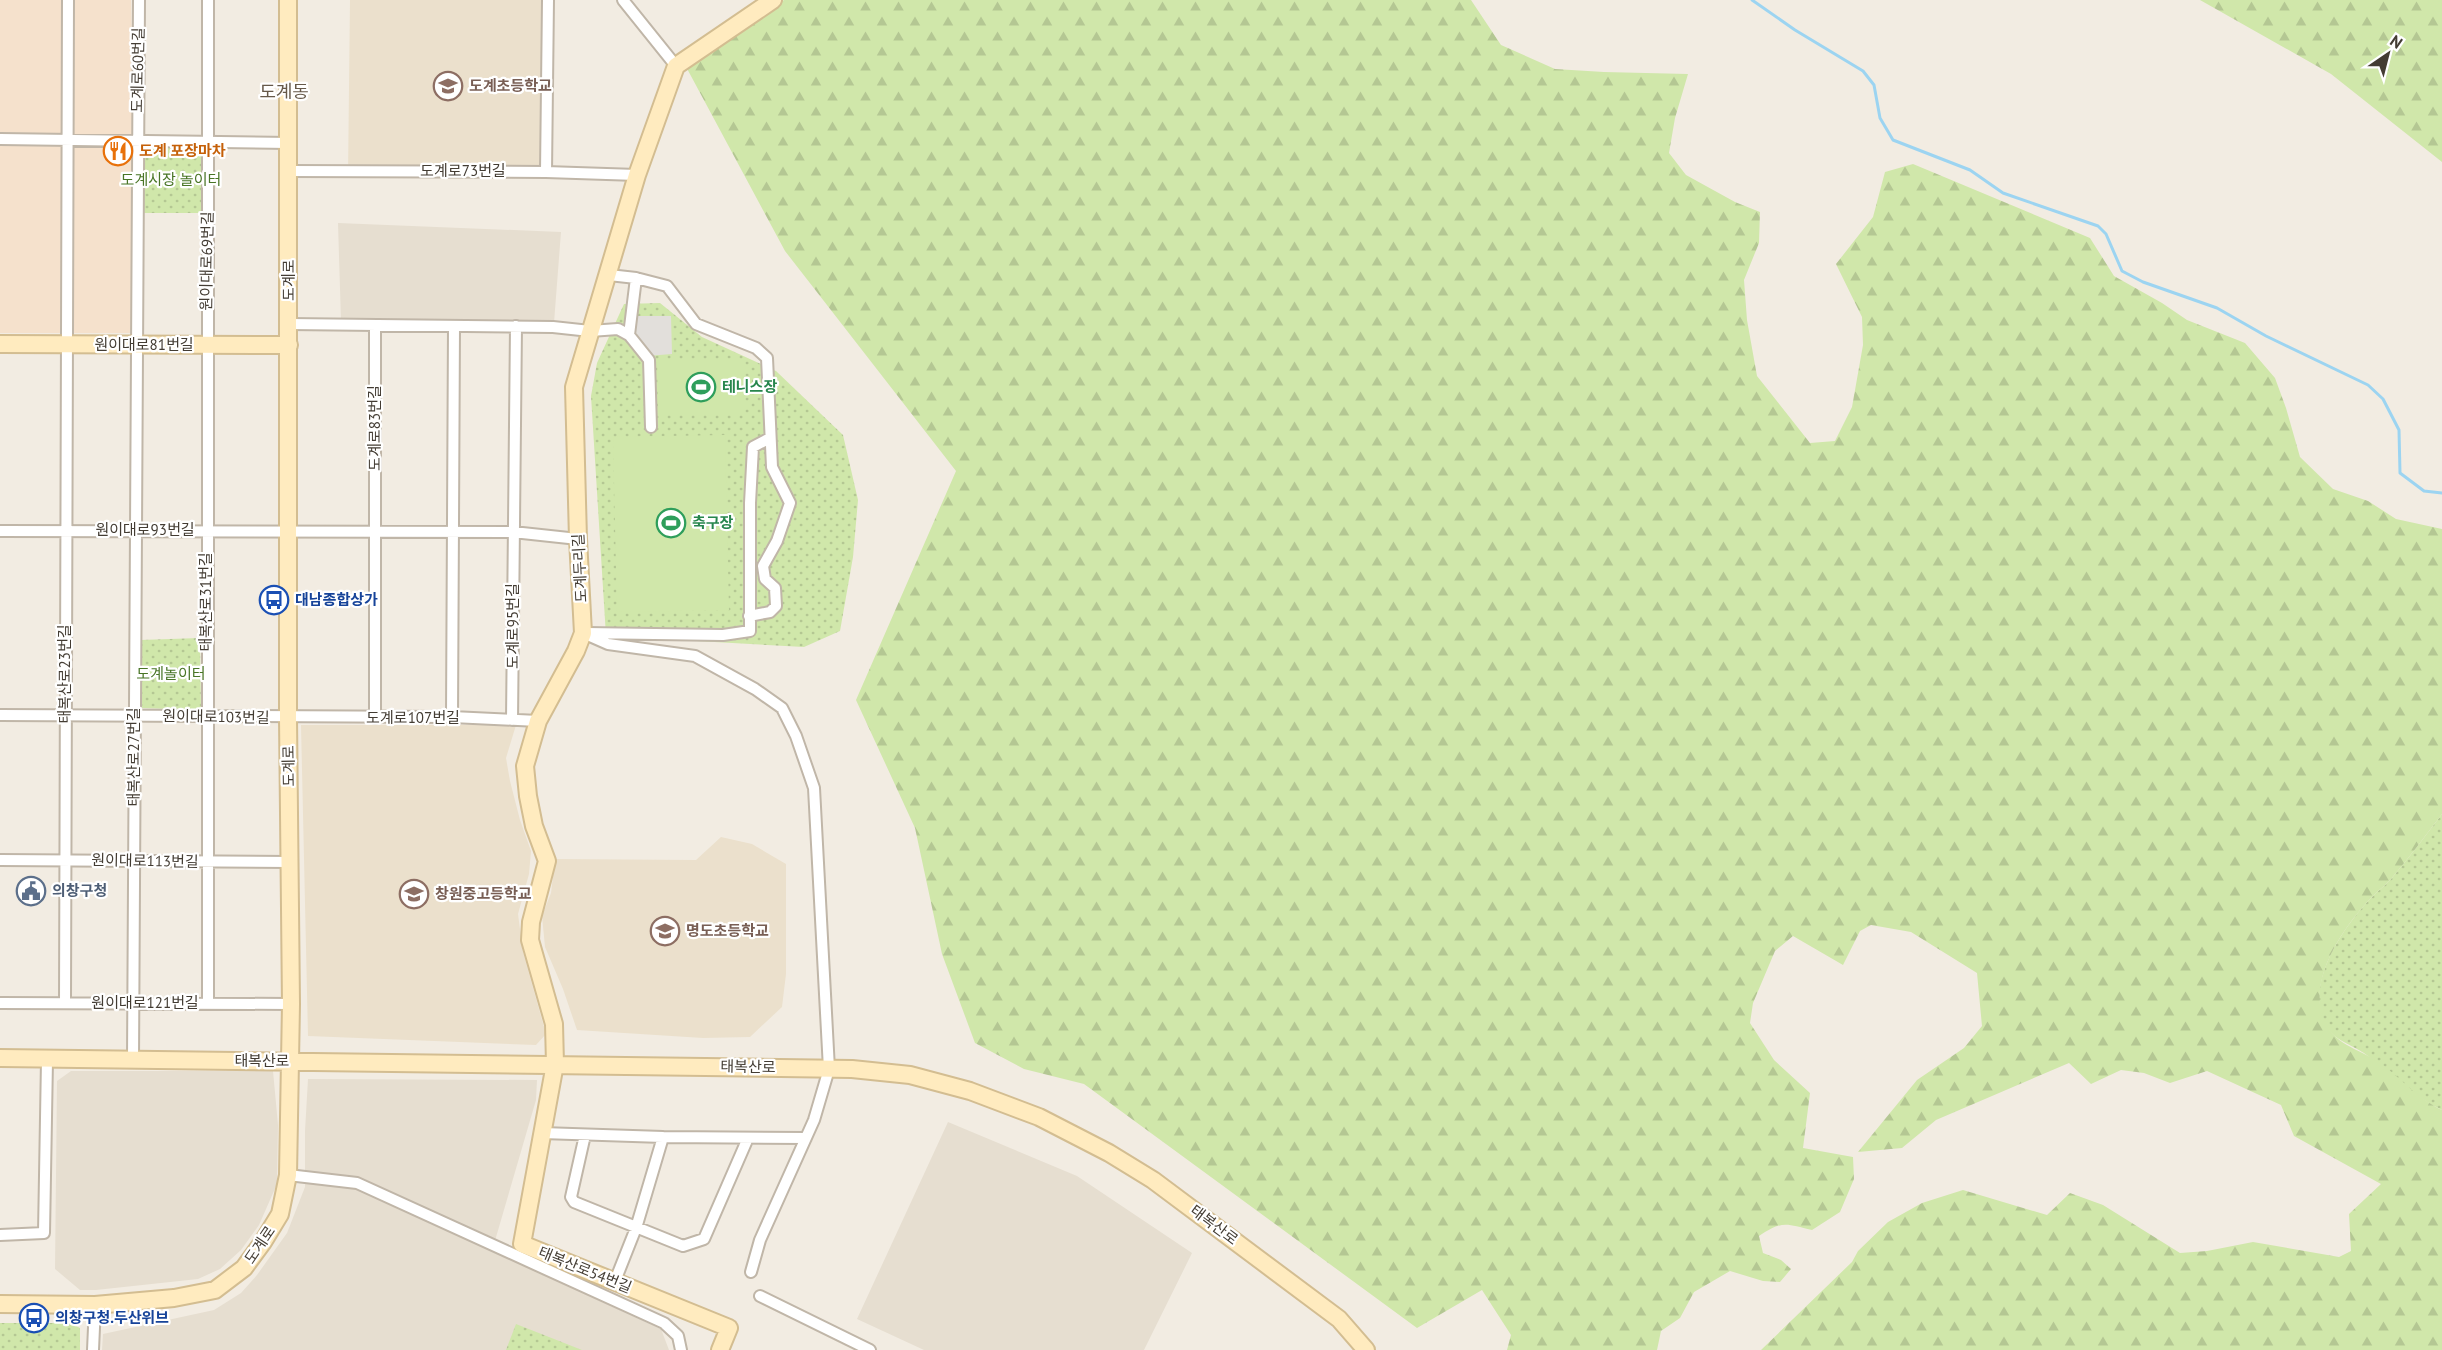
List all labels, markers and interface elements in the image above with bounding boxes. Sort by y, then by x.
north arrow [2358,24,2418,84]
street label: 도계로60번길 [127,27,148,113]
text: N [2387,31,2407,53]
school or university icon: 도계초등학교 [432,70,464,102]
place label: 도계초등학교 [469,76,552,95]
district label: 도계동 [259,80,309,103]
restaurant icon: 도계 포장마차 [102,135,134,167]
place label: 도계 포장마차 [139,141,226,160]
street label: 도계로73번길 [420,161,506,180]
park label: 도계시장 놀이터 [121,170,221,189]
street label: 원이대로69번길 [196,211,217,311]
street label: 도계로 [279,259,298,301]
street label: 원이대로81번길 [94,335,194,354]
sports icon: 테니스장 [685,371,717,403]
place label: 테니스장 [722,377,777,396]
street label: 도계로83번길 [365,385,384,471]
sports icon: 축구장 [655,507,687,539]
place label: 축구장 [692,513,734,532]
street label: 원이대로93번길 [95,520,195,539]
street label: 도계두리길 [568,533,591,603]
street label: 태복산로31번길 [196,552,215,652]
street label: 도계로95번길 [503,583,522,669]
bus stop icon: 대남종합상가 [258,584,290,616]
place label: 대남종합상가 [295,590,378,609]
street label: 태복산로23번길 [55,624,74,724]
park label: 도계놀이터 [136,664,206,683]
street label: 원이대로103번길 [162,706,270,727]
street label: 태복산로27번길 [124,707,143,807]
street label: 도계로107번길 [366,708,460,727]
street label: 도계로 [279,745,298,787]
street label: 원이대로113번길 [91,850,199,871]
public building icon: 의창구청 [15,875,47,907]
school or university icon: 창원중고등학교 [398,878,430,910]
place label: 의창구청 [52,881,107,900]
place label: 창원중고등학교 [435,884,532,903]
school or university icon: 명도초등학교 [649,915,681,947]
place label: 명도초등학교 [686,921,769,940]
street label: 원이대로121번길 [91,993,199,1012]
street label: 태복산로 [234,1051,290,1070]
street label: 태복산로 [720,1057,776,1076]
street label: 태복산로 [1187,1200,1242,1249]
street label: 도계로 [240,1222,279,1267]
street label: 태복산로54번길 [536,1242,635,1297]
bus stop icon: 의창구청.두산위브 [18,1302,50,1334]
place label: 의창구청.두산위브 [55,1308,169,1327]

